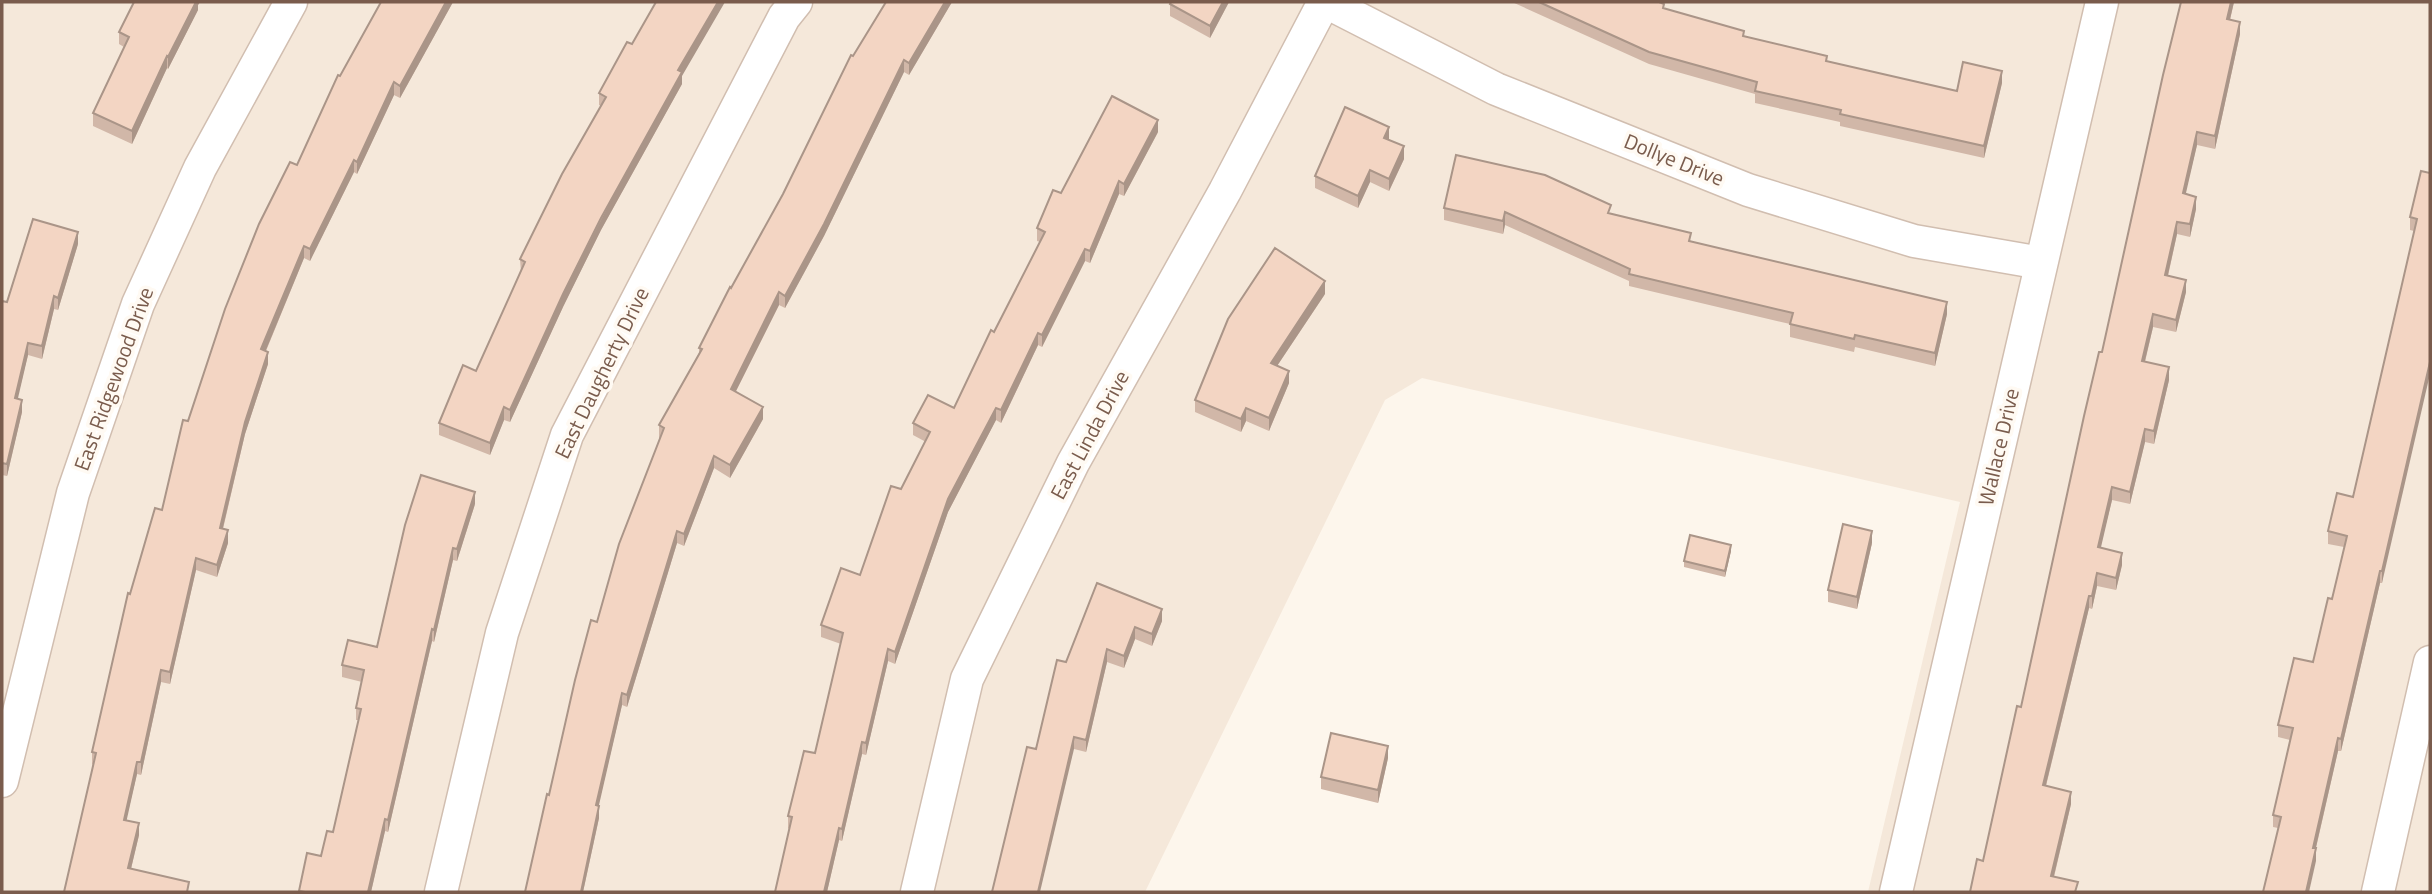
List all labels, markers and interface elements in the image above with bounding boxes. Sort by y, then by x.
street label: Dollye Drive [1619,124,1729,194]
street label: East Daugherty Drive [546,281,656,464]
street label: East Ridgewood Drive [65,282,161,475]
street label: East Linda Drive [1042,364,1137,505]
street label: Wallace Drive [1969,385,2027,508]

